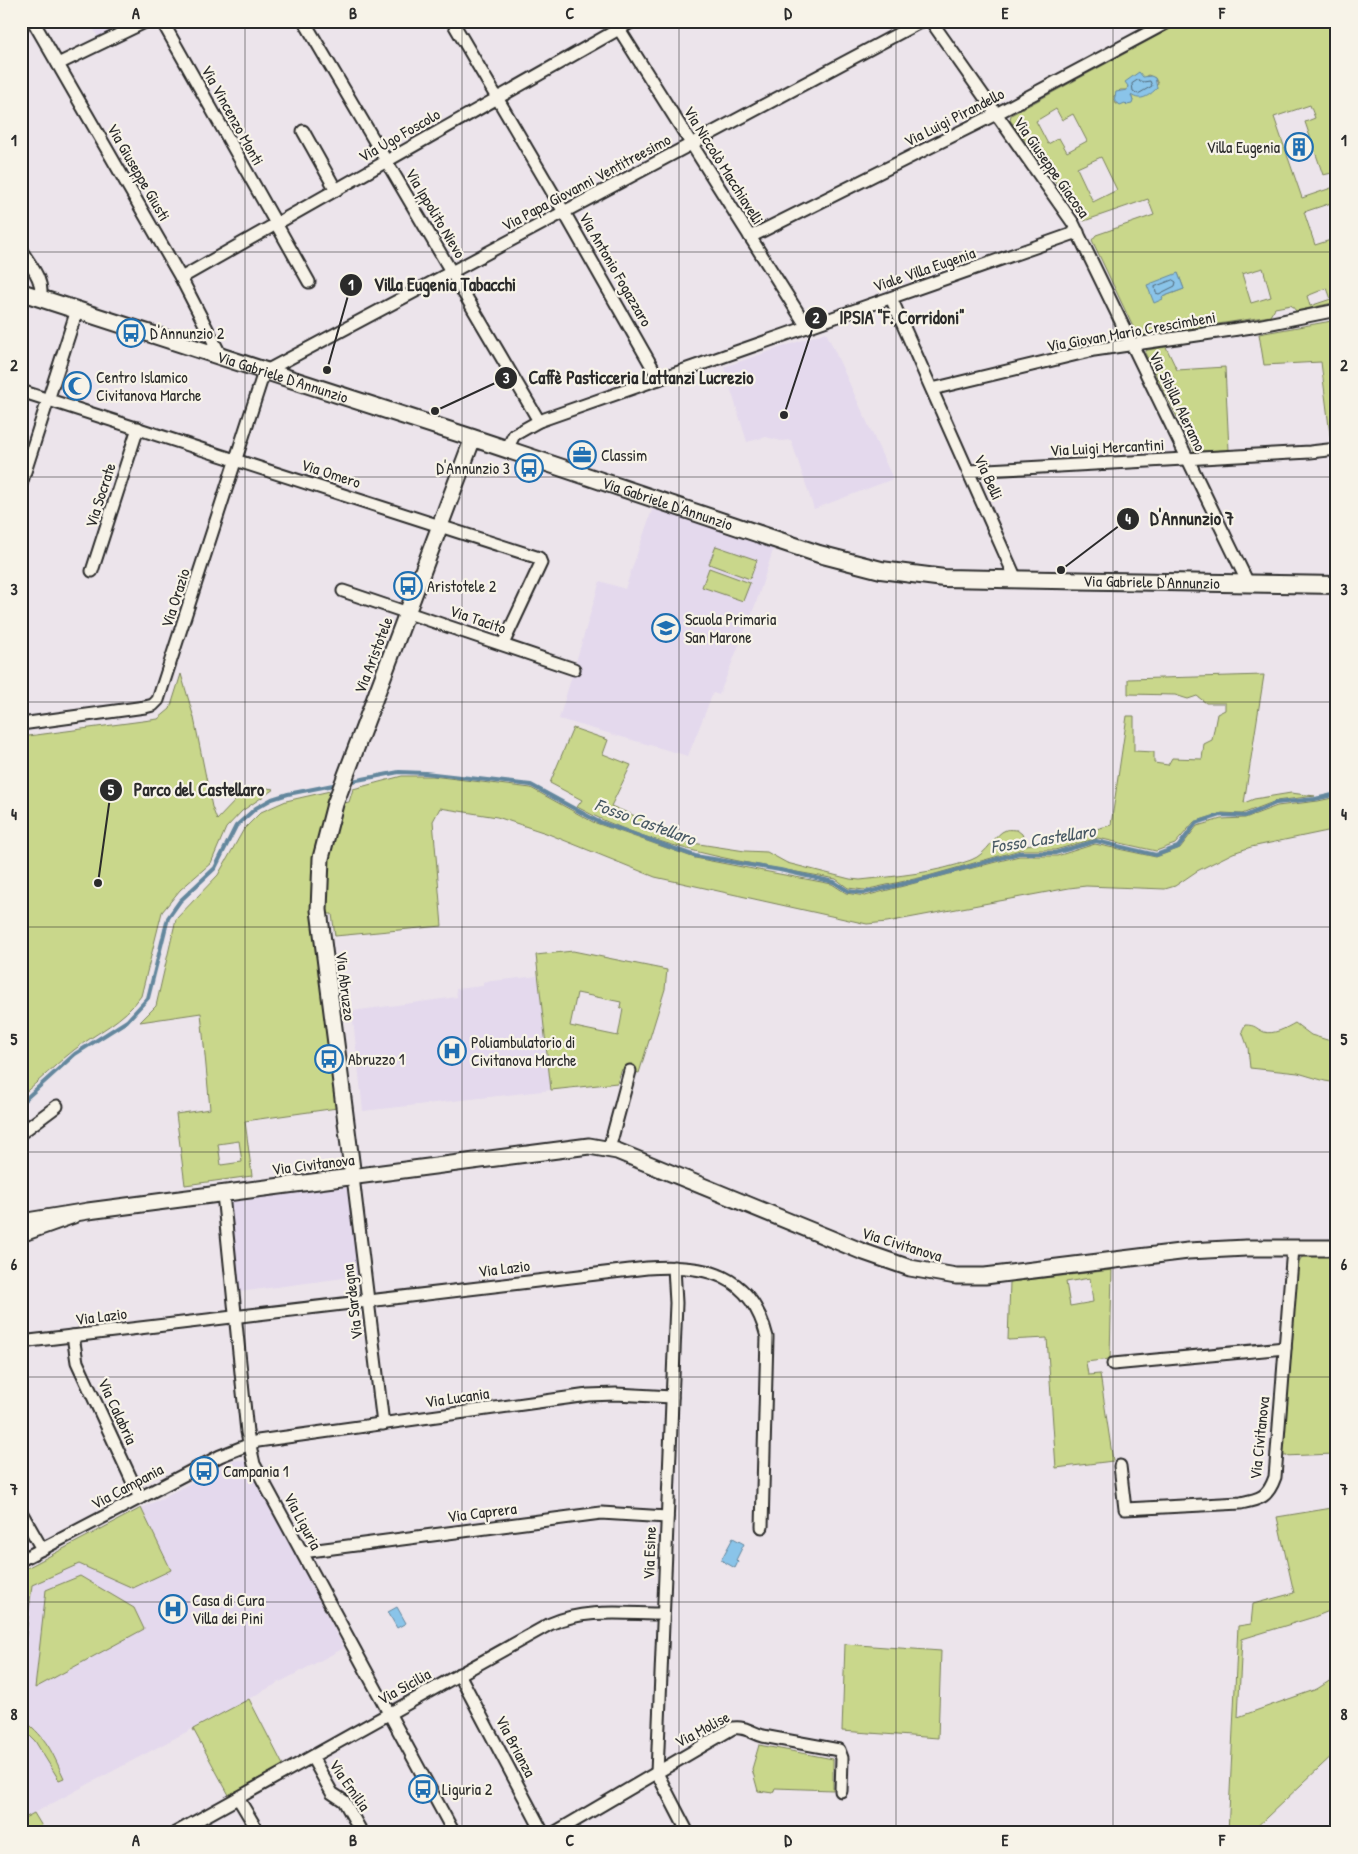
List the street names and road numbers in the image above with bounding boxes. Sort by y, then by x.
street label: Via Vincenzo Monti [196,61,270,169]
street label: Via Luigi Pirandello [900,82,1008,152]
street label: Via Niccolò Macchiavelli [679,102,769,228]
street label: Via Ugo Foscolo [354,103,444,167]
street label: Via Giuseppe Giacosa [1009,112,1095,222]
street label: Via Giuseppe Giusti [102,119,176,225]
street label: Via Papa Giovanni Ventitreesimo [498,128,675,236]
street label: Via Ippolito Nievo [401,164,472,263]
street label: Via Antonio Fogazzaro [574,208,658,331]
street label: Viale Villa Eugenia [870,241,978,297]
street label: Via Giovan Mario Crescimbeni [1045,305,1217,357]
street label: Via Gabriele D'Annunzio [214,345,352,408]
street label: Via Sibilla Aleramo [1144,347,1212,455]
street label: Via Luigi Mercantini [1049,433,1165,461]
street label: Via Belli [969,451,1009,503]
street label: Via Omero [298,453,364,493]
street label: Via Socrate [79,459,121,530]
street label: Via Gabriele D'Annunzio [599,471,736,535]
street label: Via Orazio [155,565,195,630]
street label: Via Gabriele D'Annunzio [1083,569,1221,594]
street label: Via Tacito [447,599,510,639]
street label: Via Aristotele [348,613,398,697]
street label: Via Abruzzo [331,950,361,1022]
street label: Via Civitanova [270,1148,356,1180]
street label: Via Civitanova [859,1221,945,1267]
street label: Via Lazio [477,1254,532,1282]
street label: Via Sardegna [336,1263,368,1341]
street label: Via Lazio [74,1302,129,1330]
street label: Via Calabria [93,1374,143,1448]
street label: Via Lucania [424,1382,490,1412]
street label: Via Civitanova [1244,1396,1274,1480]
street label: Via Campania [87,1458,167,1514]
street label: Via Liguria [279,1489,327,1553]
street label: Via Caprera [446,1497,518,1527]
street label: Via Esine [637,1526,661,1580]
street label: Via Sicilia [374,1662,434,1710]
street label: Via Molise [671,1705,734,1753]
street label: Via Brianza [491,1711,541,1781]
street label: Via Emilia [324,1755,376,1815]

